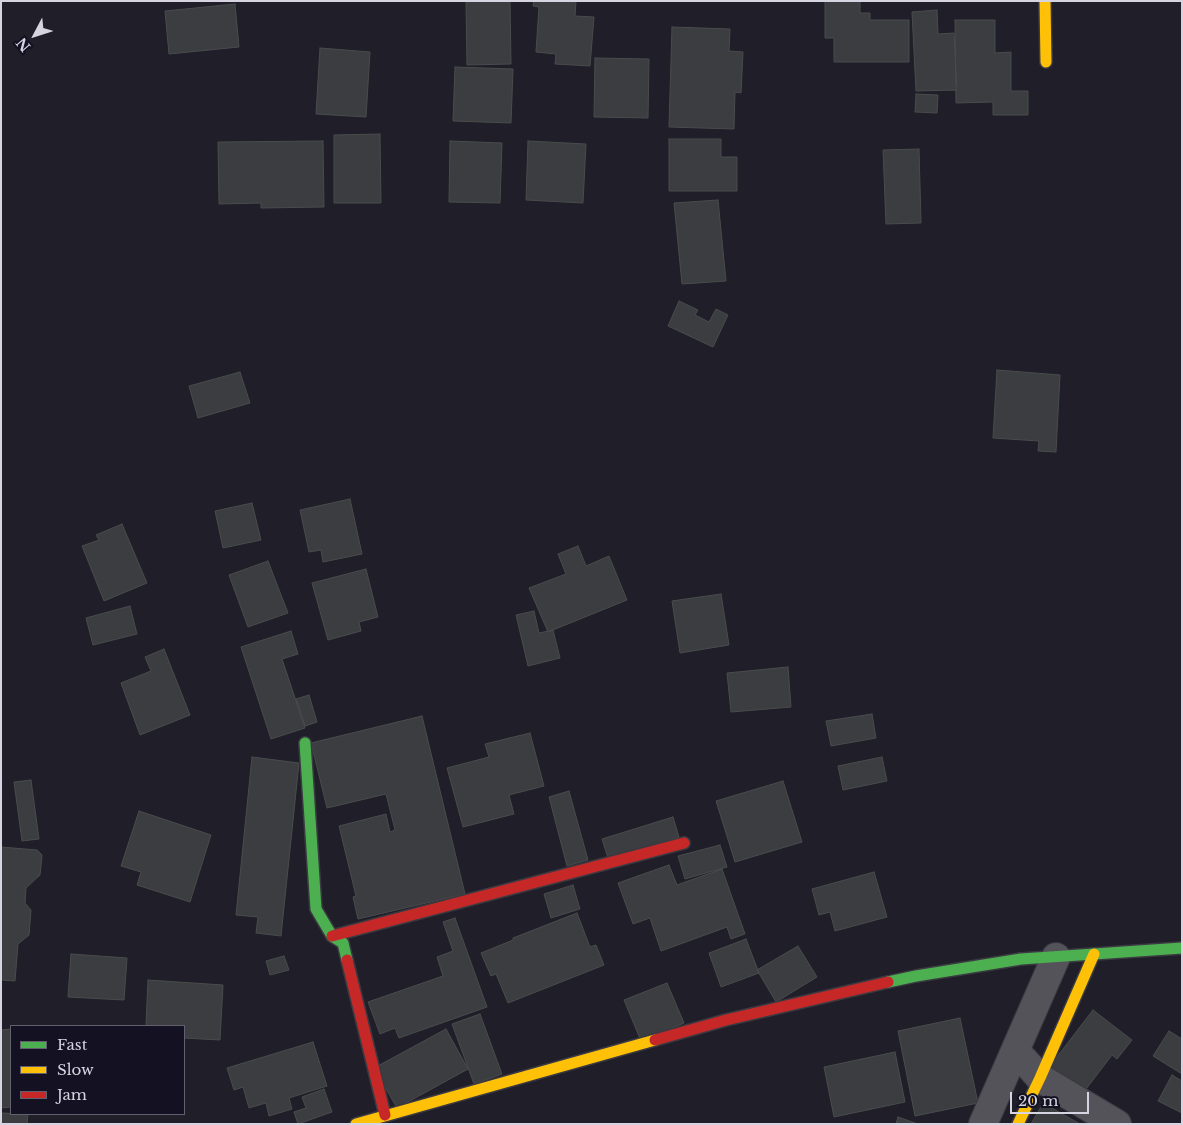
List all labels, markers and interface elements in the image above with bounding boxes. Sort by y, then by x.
north arrow [10,10,60,60]
text: N [12,34,35,55]
legend [10,1025,185,1115]
text: Fast [57,1035,87,1054]
text: Slow [57,1060,94,1079]
scale bar [1013,1082,1092,1114]
text: Jam [57,1085,87,1104]
text: 20 m [1018,1091,1058,1110]

